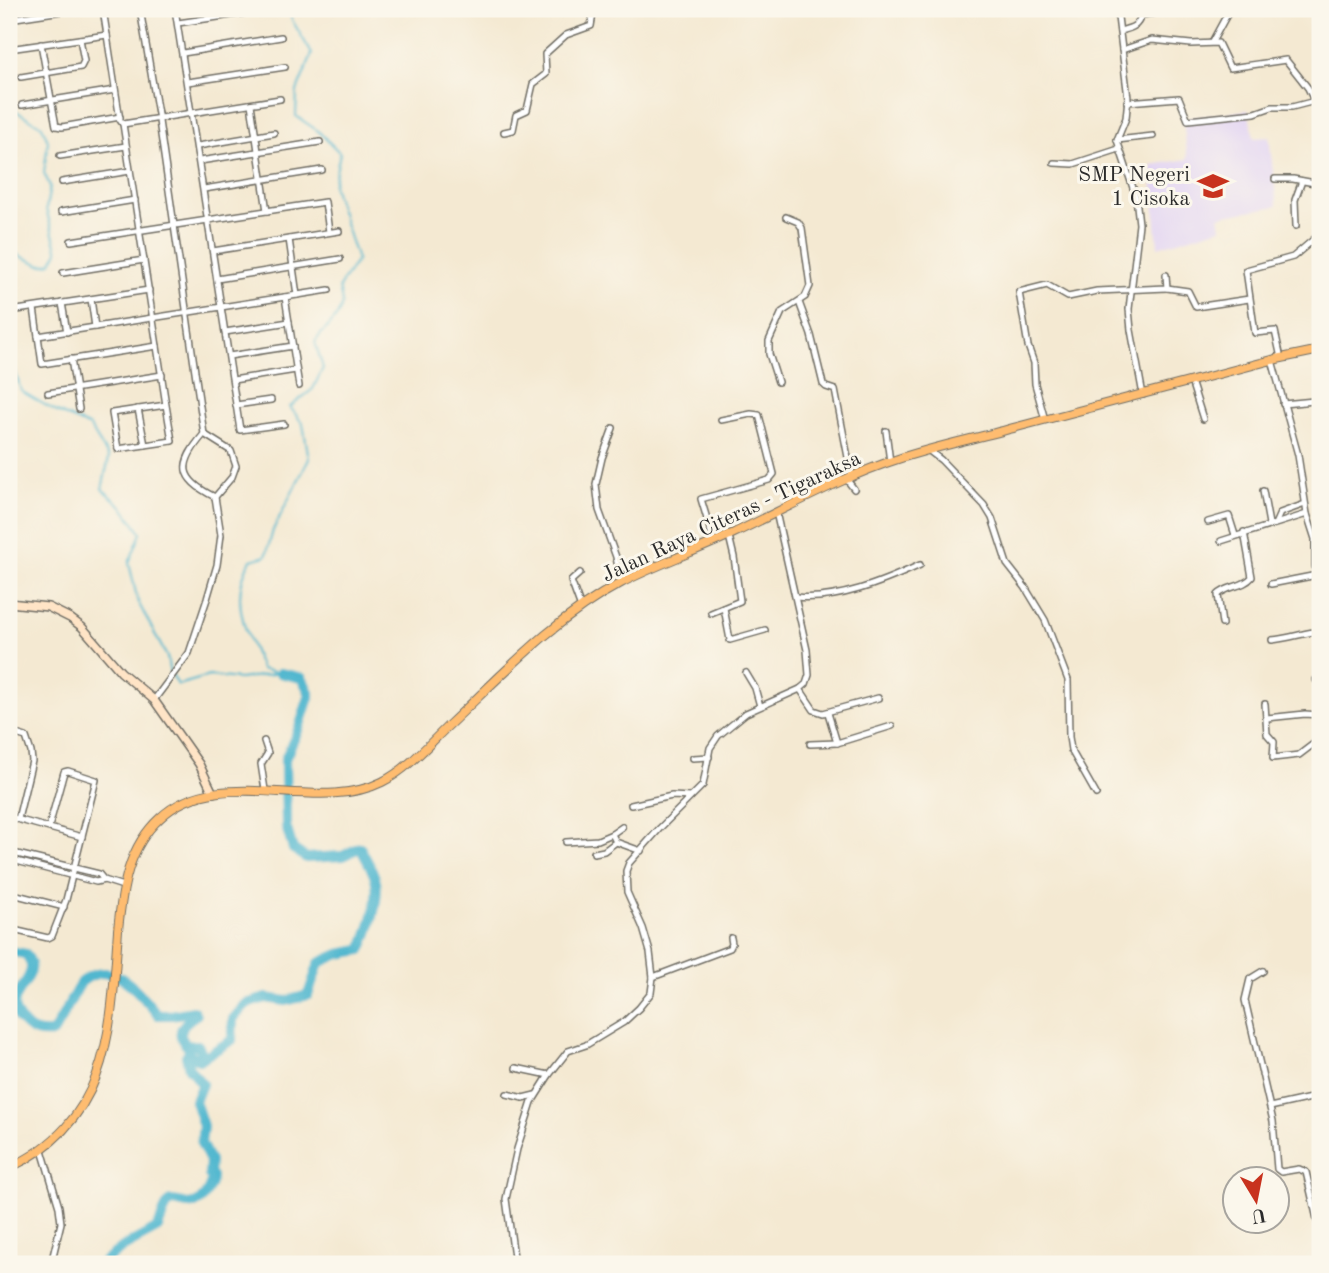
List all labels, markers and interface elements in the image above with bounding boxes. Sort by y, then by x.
place label: SMP Negeri 1 Cisoka [1078,165,1190,210]
school or university icon: SMP Negeri 1 Cisoka [1196,169,1230,203]
street label: Jalan Raya Citeras - Tigaraksa [599,448,864,587]
north arrow [1220,1164,1290,1234]
text: U [1249,1204,1268,1225]

